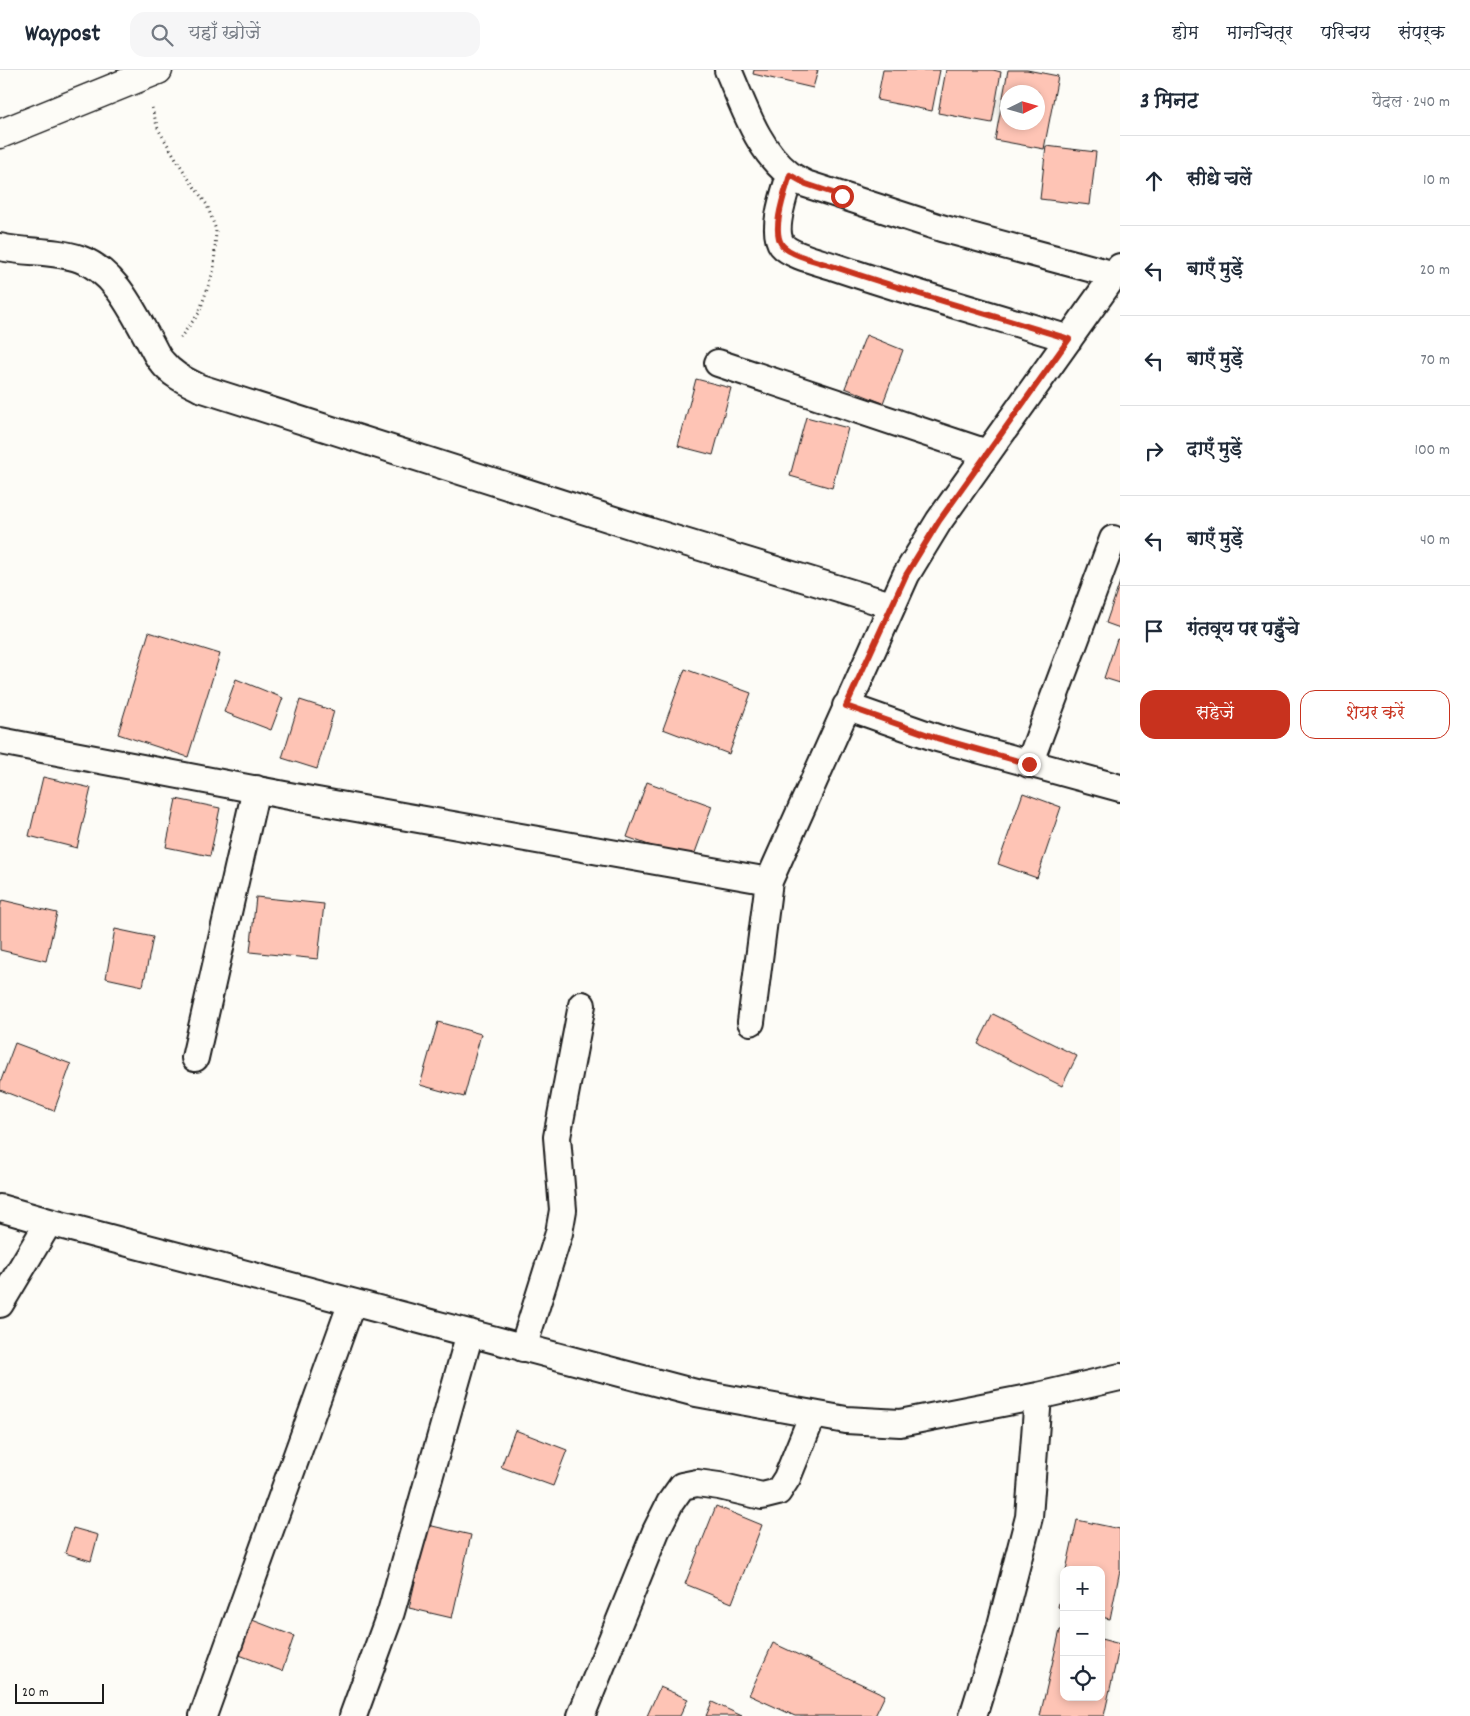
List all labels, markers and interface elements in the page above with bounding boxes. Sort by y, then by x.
search box [130,12,480,57]
text: Waypost [25,18,100,52]
icon: search [148,21,176,49]
text: यहाँ खोजें [188,21,260,48]
text: होम [1172,22,1198,47]
text: मानचित्र [1226,22,1293,47]
text: परिचय [1321,22,1370,47]
text: संपर्क [1398,22,1445,47]
north arrow [1000,85,1045,130]
text: 3 मिनट [1140,88,1198,118]
text: पैदल · 240 m [1372,91,1450,114]
icon: ahead [1140,167,1168,195]
text: सीधे चलें [1187,167,1252,194]
text: 10 m [1423,169,1450,192]
route start [831,185,854,208]
icon: left [1140,257,1168,285]
text: बाएँ मुड़ें [1187,257,1243,284]
text: 20 m [1420,259,1450,282]
icon: left [1140,347,1168,375]
text: बाएँ मुड़ें [1187,347,1243,374]
text: 70 m [1420,349,1450,372]
icon: right [1140,437,1168,465]
text: दाएँ मुड़ें [1187,437,1242,464]
text: 100 m [1414,439,1450,462]
icon: left [1140,527,1168,555]
text: बाएँ मुड़ें [1187,527,1243,554]
text: 40 m [1420,529,1450,552]
icon: arrive [1140,617,1168,645]
text: गंतव्य पर पहुँचे [1187,617,1299,644]
button: सहेजें [1140,690,1290,739]
button: शेयर करें [1300,690,1450,739]
route end [1018,753,1041,776]
map controls [1060,1566,1105,1701]
button: + [1060,1566,1105,1611]
button: − [1060,1611,1105,1656]
button: locate [1060,1656,1105,1701]
scale bar [15,1681,104,1704]
text: 20 m [22,1683,49,1703]

